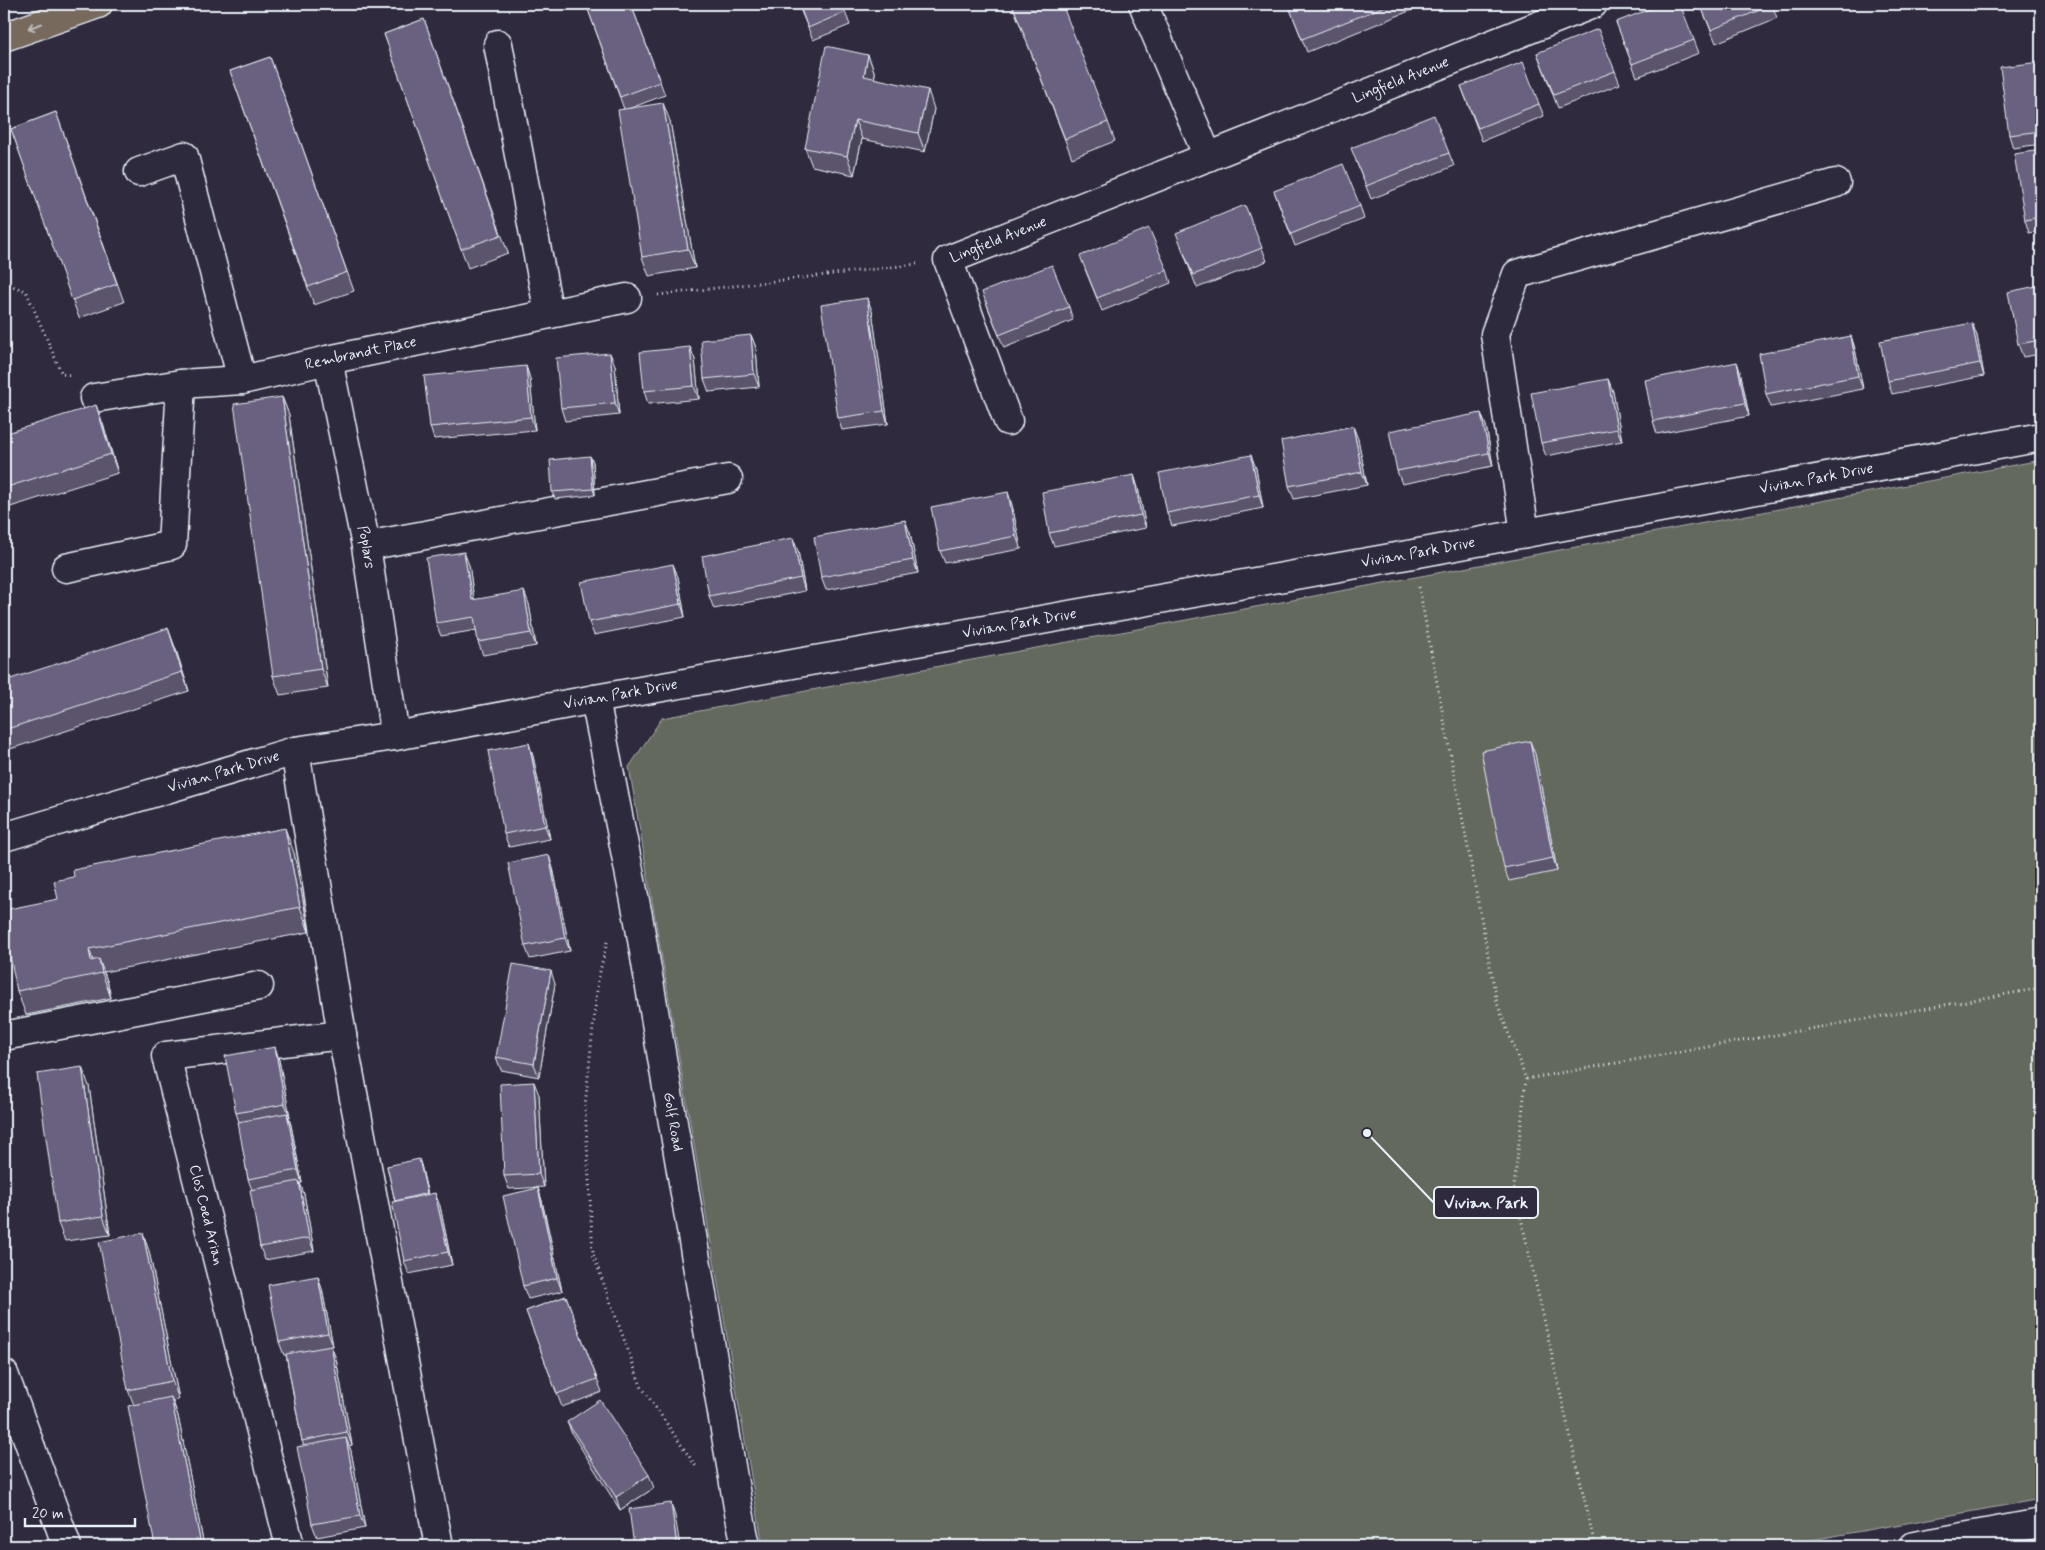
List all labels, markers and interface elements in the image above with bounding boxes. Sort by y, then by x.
one-way arrow [28,22,43,31]
street label: Lingfield Avenue [1350,52,1452,108]
street label: Lingfield Avenue [947,212,1050,268]
street label: Rembrandt Place [303,332,419,375]
street label: Vivian Park Drive [1758,458,1875,499]
street label: Poplars [352,524,379,570]
street label: Vivian Park Drive [1360,533,1477,573]
street label: Vivian Park Drive [961,604,1078,644]
street label: Vivian Park Drive [562,674,680,715]
street label: Vivian Park Drive [165,746,282,798]
street label: Golf Road [658,1091,688,1153]
street label: Clos Coed Arian [184,1163,228,1267]
callout: Vivian Park [1434,1187,1538,1218]
text: Vivian Park [1444,1193,1528,1214]
scale bar [25,1495,135,1527]
text: 20 m [32,1504,64,1524]

